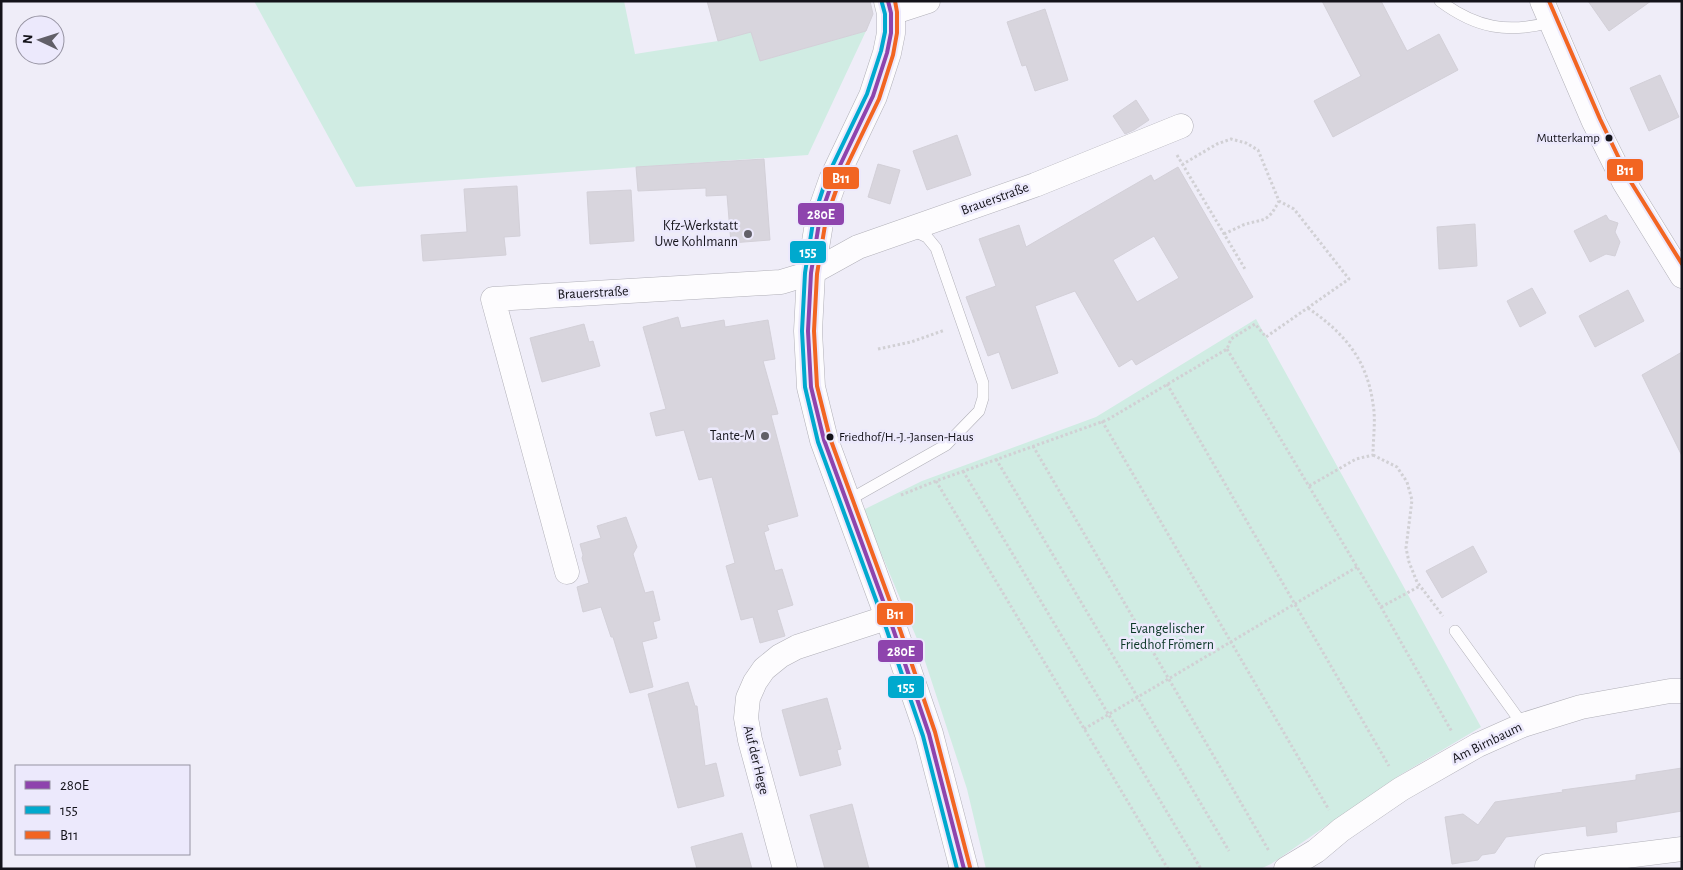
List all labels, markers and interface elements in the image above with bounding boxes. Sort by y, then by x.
north arrow [15,15,65,65]
text: N [21,34,35,45]
place label: Mutterkamp [1536,132,1600,145]
marker: Mutterkamp [1604,133,1614,143]
line badge: B11 [1606,158,1644,182]
text: B11 [1616,164,1634,178]
line badge: B11 [822,166,860,190]
text: B11 [832,172,850,186]
street label: Brauerstraße [959,180,1031,218]
line badge: 280E [797,202,845,226]
text: 280E [807,208,835,222]
place label: Kfz-Werkstatt Uwe Kohlmann [654,219,739,249]
marker: Kfz-Werkstatt Uwe Kohlmann [742,228,754,240]
line badge: 155 [789,240,827,264]
text: 155 [799,246,817,260]
street label: Brauerstraße [557,284,629,302]
place label: Tante-M [710,429,755,443]
marker: Tante-M [759,430,771,442]
place label: Friedhof/H.-J.-Jansen-Haus [839,431,974,444]
marker: Friedhof/H.-J.-Jansen-Haus [825,432,835,442]
line badge: B11 [876,602,914,626]
text: B11 [886,608,904,622]
park label: Evangelischer Friedhof Frömern [1120,622,1214,652]
line badge: 280E [877,639,924,663]
text: 280E [887,645,915,659]
line badge: 155 [887,675,925,699]
text: 155 [897,681,915,695]
street label: Am Birnbaum [1450,720,1524,766]
street label: Auf der Hege [741,724,771,796]
legend [15,765,190,855]
text: 280E [60,778,89,793]
text: 155 [60,803,78,818]
text: B11 [60,828,78,843]

